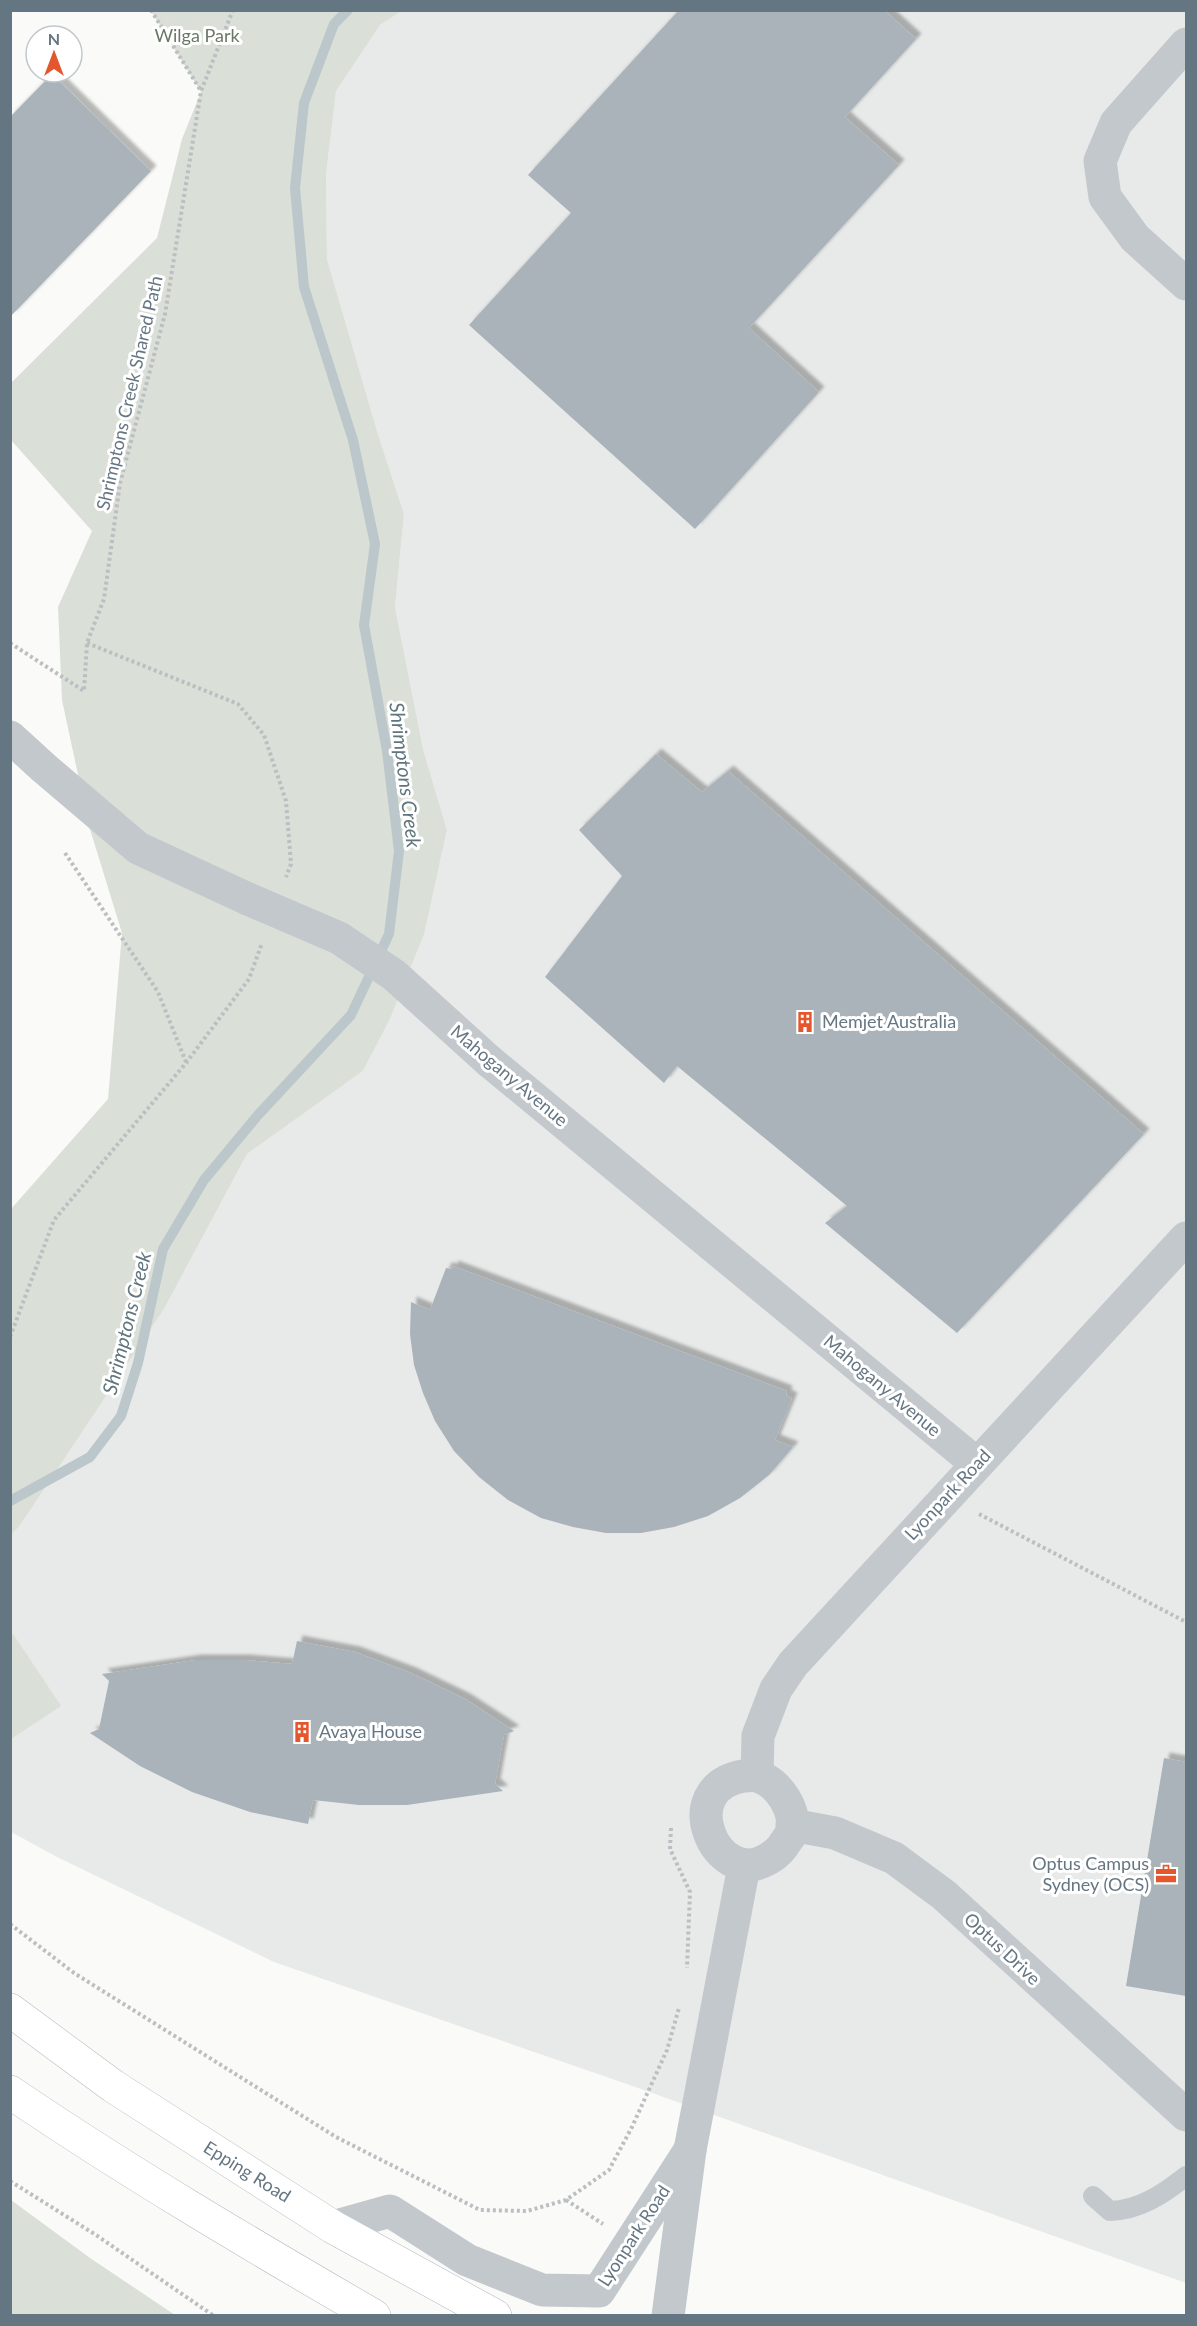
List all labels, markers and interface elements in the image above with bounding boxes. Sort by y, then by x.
north arrow [24,24,84,84]
park label: Wilga Park [154,24,240,46]
text: N [48,29,60,48]
street label: Shrimptons Creek Shared Path [91,273,167,512]
water label: Shrimptons Creek [385,701,427,849]
building icon: Memjet Australia [793,1010,817,1034]
place label: Memjet Australia [822,1010,956,1032]
street label: Mahogany Avenue [447,1020,573,1131]
water label: Shrimptons Creek [97,1248,155,1397]
street label: Mahogany Avenue [820,1330,946,1441]
street label: Lyonpark Road [900,1444,995,1544]
building icon: Avaya House [290,1720,314,1744]
place label: Avaya House [319,1720,422,1742]
place label: Optus Campus Sydney (OCS) [1032,1852,1149,1895]
office icon: Optus Campus Sydney (OCS) [1154,1862,1178,1886]
street label: Optus Drive [960,1907,1045,1989]
street label: Epping Road [200,2136,295,2207]
street label: Lyonpark Road [592,2181,674,2290]

